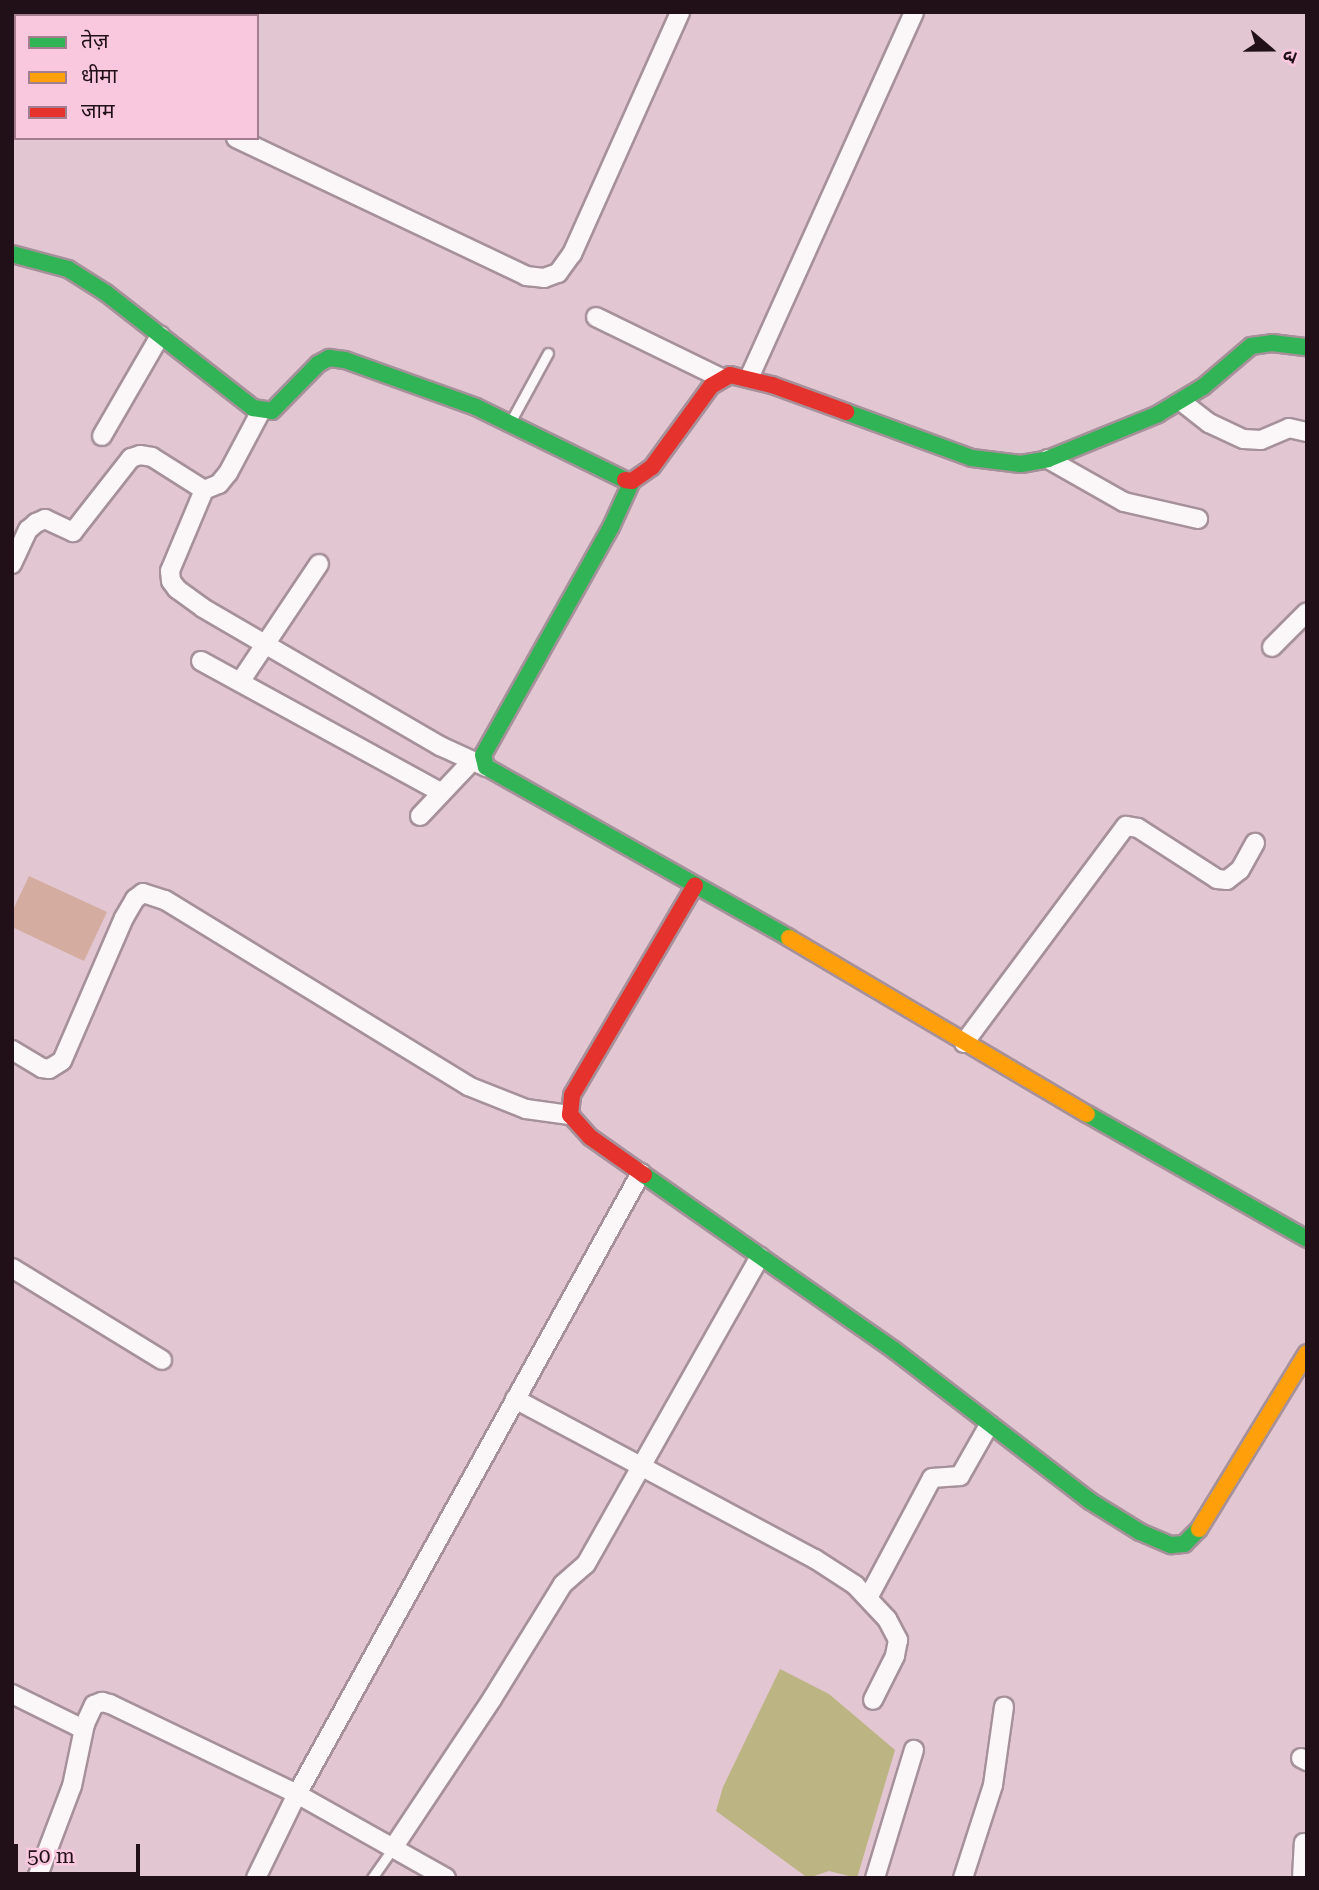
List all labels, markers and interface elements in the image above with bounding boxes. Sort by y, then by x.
legend [14,14,259,140]
north arrow [1235,14,1305,84]
text: तेज़ [81,29,109,53]
text: उ [1277,47,1303,66]
text: धीमा [81,64,117,88]
text: जाम [81,99,115,123]
scale bar [18,1830,144,1874]
text: 50 m [27,1844,75,1868]

